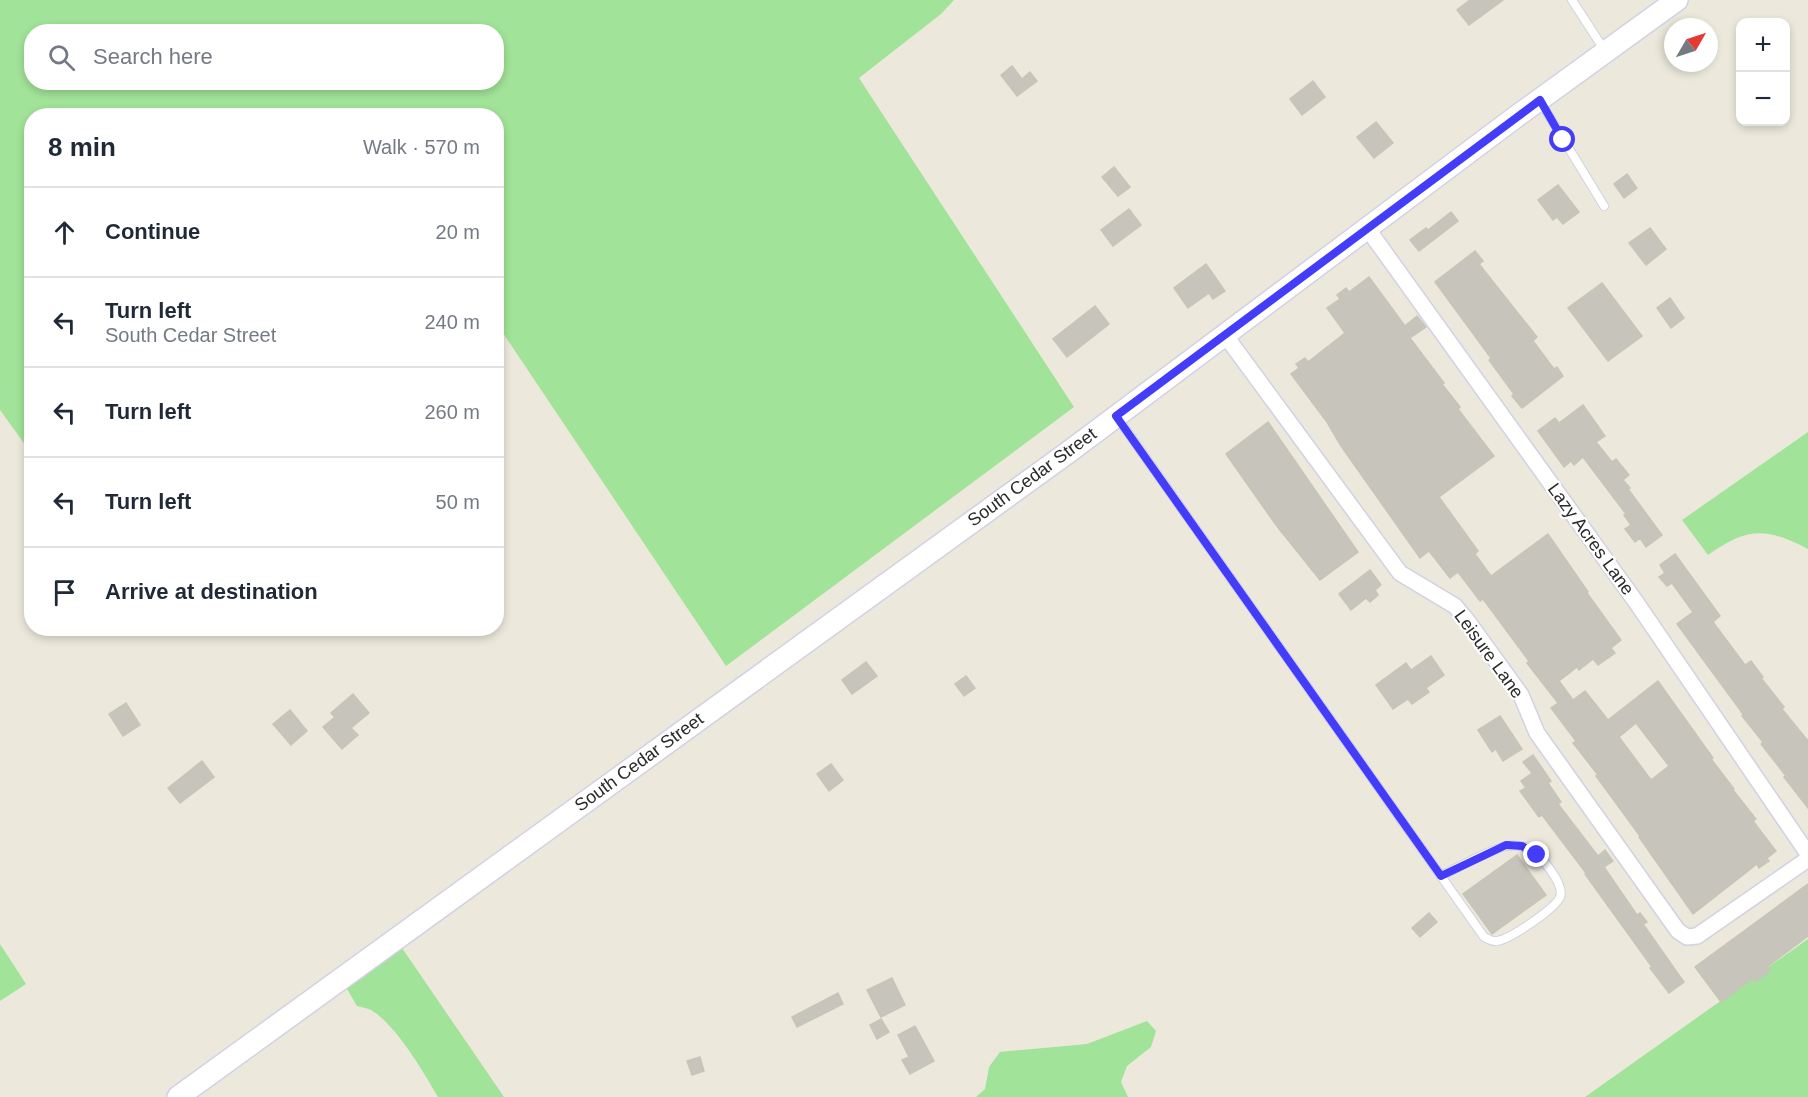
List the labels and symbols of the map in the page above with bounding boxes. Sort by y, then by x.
north arrow [1664,18,1718,72]
route start [1549,126,1575,152]
street label: South Cedar Street [964,424,1100,530]
street label: Lazy Acres Lane [1544,479,1638,599]
street label: Leisure Lane [1450,606,1528,702]
street label: South Cedar Street [571,709,707,815]
route end [1523,841,1549,867]

